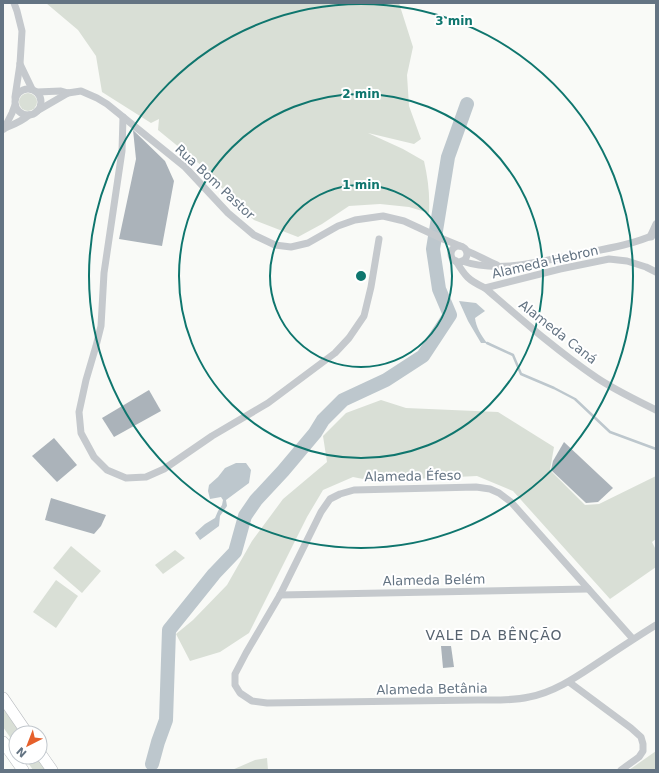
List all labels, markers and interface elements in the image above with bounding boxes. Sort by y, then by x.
text: 3 min [435,14,473,28]
text: 2 min [342,87,380,101]
street label: Rua Bom Pastor [172,141,258,223]
text: 1 min [342,178,380,192]
street label: Alameda Hebron [490,242,600,282]
centre of rings [354,269,368,283]
street label: Alameda Caná [516,297,600,367]
street label: Alameda Éfeso [364,468,462,484]
street label: Alameda Belém [383,572,485,588]
district label: VALE DA BÊNÇÃO [426,626,562,643]
street label: Alameda Betânia [376,681,488,697]
north arrow [8,725,48,765]
text: N [14,744,29,760]

